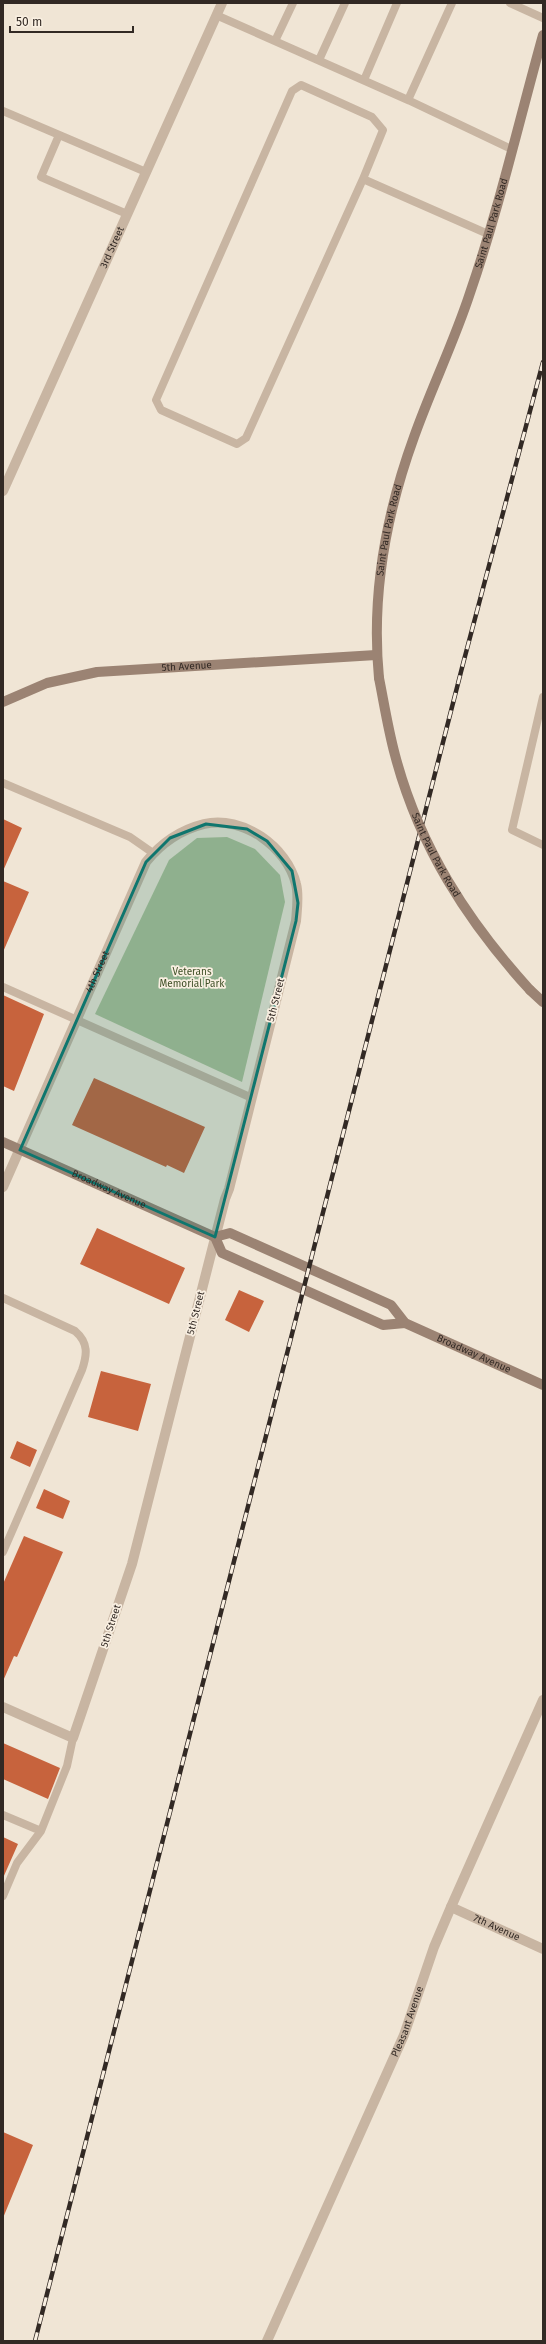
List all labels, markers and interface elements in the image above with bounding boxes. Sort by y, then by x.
scale bar [10,8,133,34]
text: 50 m [16,15,42,29]
street label: Saint Paul Park Road [473,177,510,270]
street label: 3rd Street [98,224,127,270]
street label: Saint Paul Park Road [374,483,404,577]
street label: 5th Avenue [161,659,212,674]
street label: Saint Paul Park Road [409,811,462,900]
street label: 4th Street [83,949,112,995]
park label: Veterans Memorial Park [160,966,225,990]
street label: 5th Street [265,977,287,1023]
street label: Broadway Avenue [70,1168,148,1211]
street label: 5th Street [185,1290,207,1336]
street label: Broadway Avenue [435,1332,513,1376]
street label: 5th Street [98,1603,124,1649]
street label: 7th Avenue [471,1912,522,1944]
street label: Pleasant Avenue [389,1985,426,2059]

